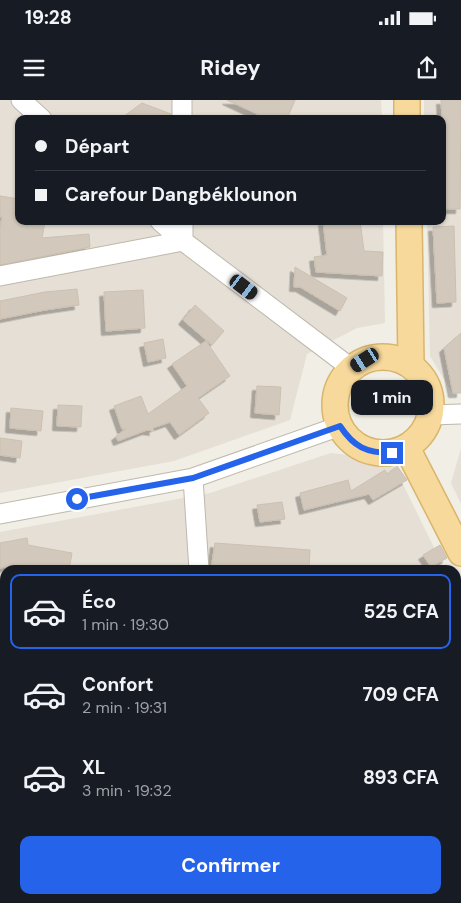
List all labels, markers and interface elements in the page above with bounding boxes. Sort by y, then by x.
text: 19:28 [25,5,72,30]
text: Ridey [200,53,261,82]
icon: menu [20,54,48,82]
icon: share [413,54,441,82]
text: Départ [65,134,129,159]
text: Carefour Dangbéklounon [65,182,297,207]
car [227,272,260,302]
car [348,346,381,374]
callout: 1 min [351,380,433,416]
text: 1 min [373,387,411,408]
route end [381,442,403,464]
route start [66,488,88,510]
icon: car [22,589,67,634]
text: Éco [82,589,116,614]
text: 525 CFA [363,599,439,624]
text: 1 min · 19:30 [82,614,169,635]
icon: car [22,672,67,717]
text: Confort [82,672,154,697]
text: 709 CFA [362,682,439,707]
text: 2 min · 19:31 [82,697,167,718]
icon: car [22,755,67,800]
text: XL [82,755,105,780]
text: 893 CFA [363,765,439,790]
text: 3 min · 19:32 [82,780,172,801]
button: Confirmer [20,836,441,894]

